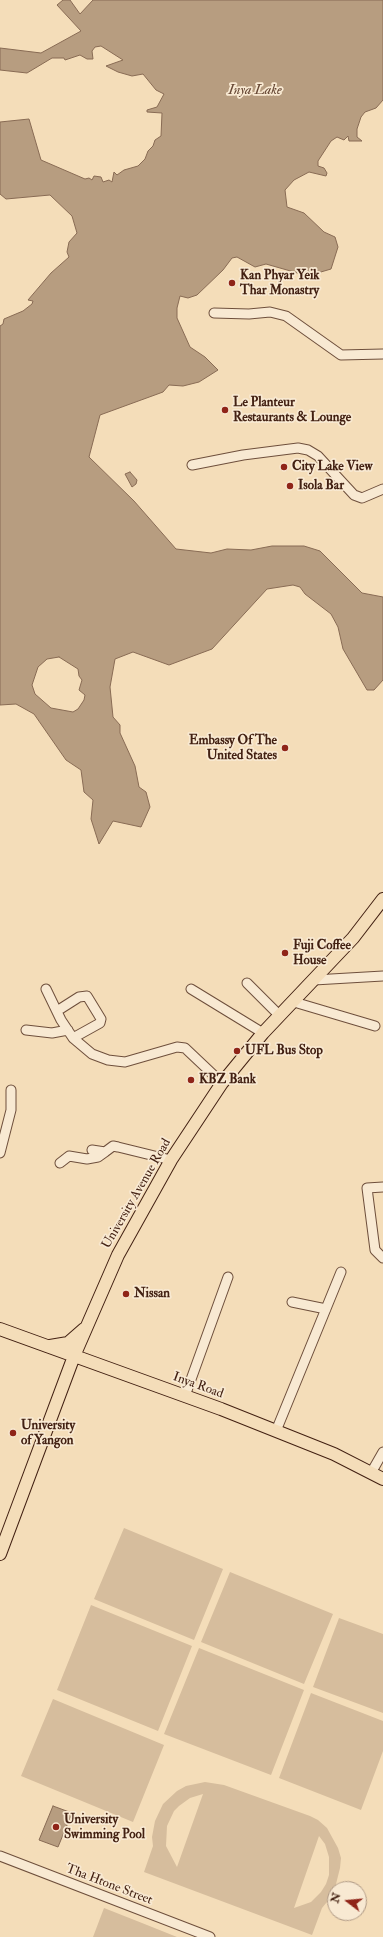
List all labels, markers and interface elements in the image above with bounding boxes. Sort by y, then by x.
water label: Inya Lake [228,83,282,99]
place label: Kan Phyar Yeik Thar Monastry [240,268,320,299]
marker: Kan Phyar Yeik Thar Monastry [227,278,237,288]
place label: Le Planteur Restaurants & Lounge [233,395,351,426]
marker: Le Planteur Restaurants & Lounge [220,405,230,415]
place label: City Lake View [292,459,372,475]
marker: City Lake View [279,462,289,472]
place label: Isola Bar [298,478,344,494]
marker: Isola Bar [285,481,295,491]
place label: Embassy Of The United States [189,733,277,764]
marker: Embassy Of The United States [280,743,290,753]
place label: Fuji Coffee House [293,938,351,969]
marker: Fuji Coffee House [280,948,290,958]
place label: UFL Bus Stop [245,1043,323,1059]
marker: UFL Bus Stop [232,1046,242,1056]
place label: KBZ Bank [199,1072,256,1088]
marker: KBZ Bank [186,1075,196,1085]
street label: University Avenue Road [99,1136,175,1252]
place label: Nissan [134,1286,170,1302]
marker: Nissan [121,1289,131,1299]
street label: Inya Road [171,1370,225,1402]
place label: University of Yangon [21,1418,75,1449]
marker: University of Yangon [8,1428,18,1438]
place label: University Swimming Pool [64,1812,145,1843]
marker: University Swimming Pool [51,1822,61,1832]
street label: Tha Htone Street [63,1861,155,1909]
north arrow [327,1881,367,1921]
text: N [328,1891,344,1904]

